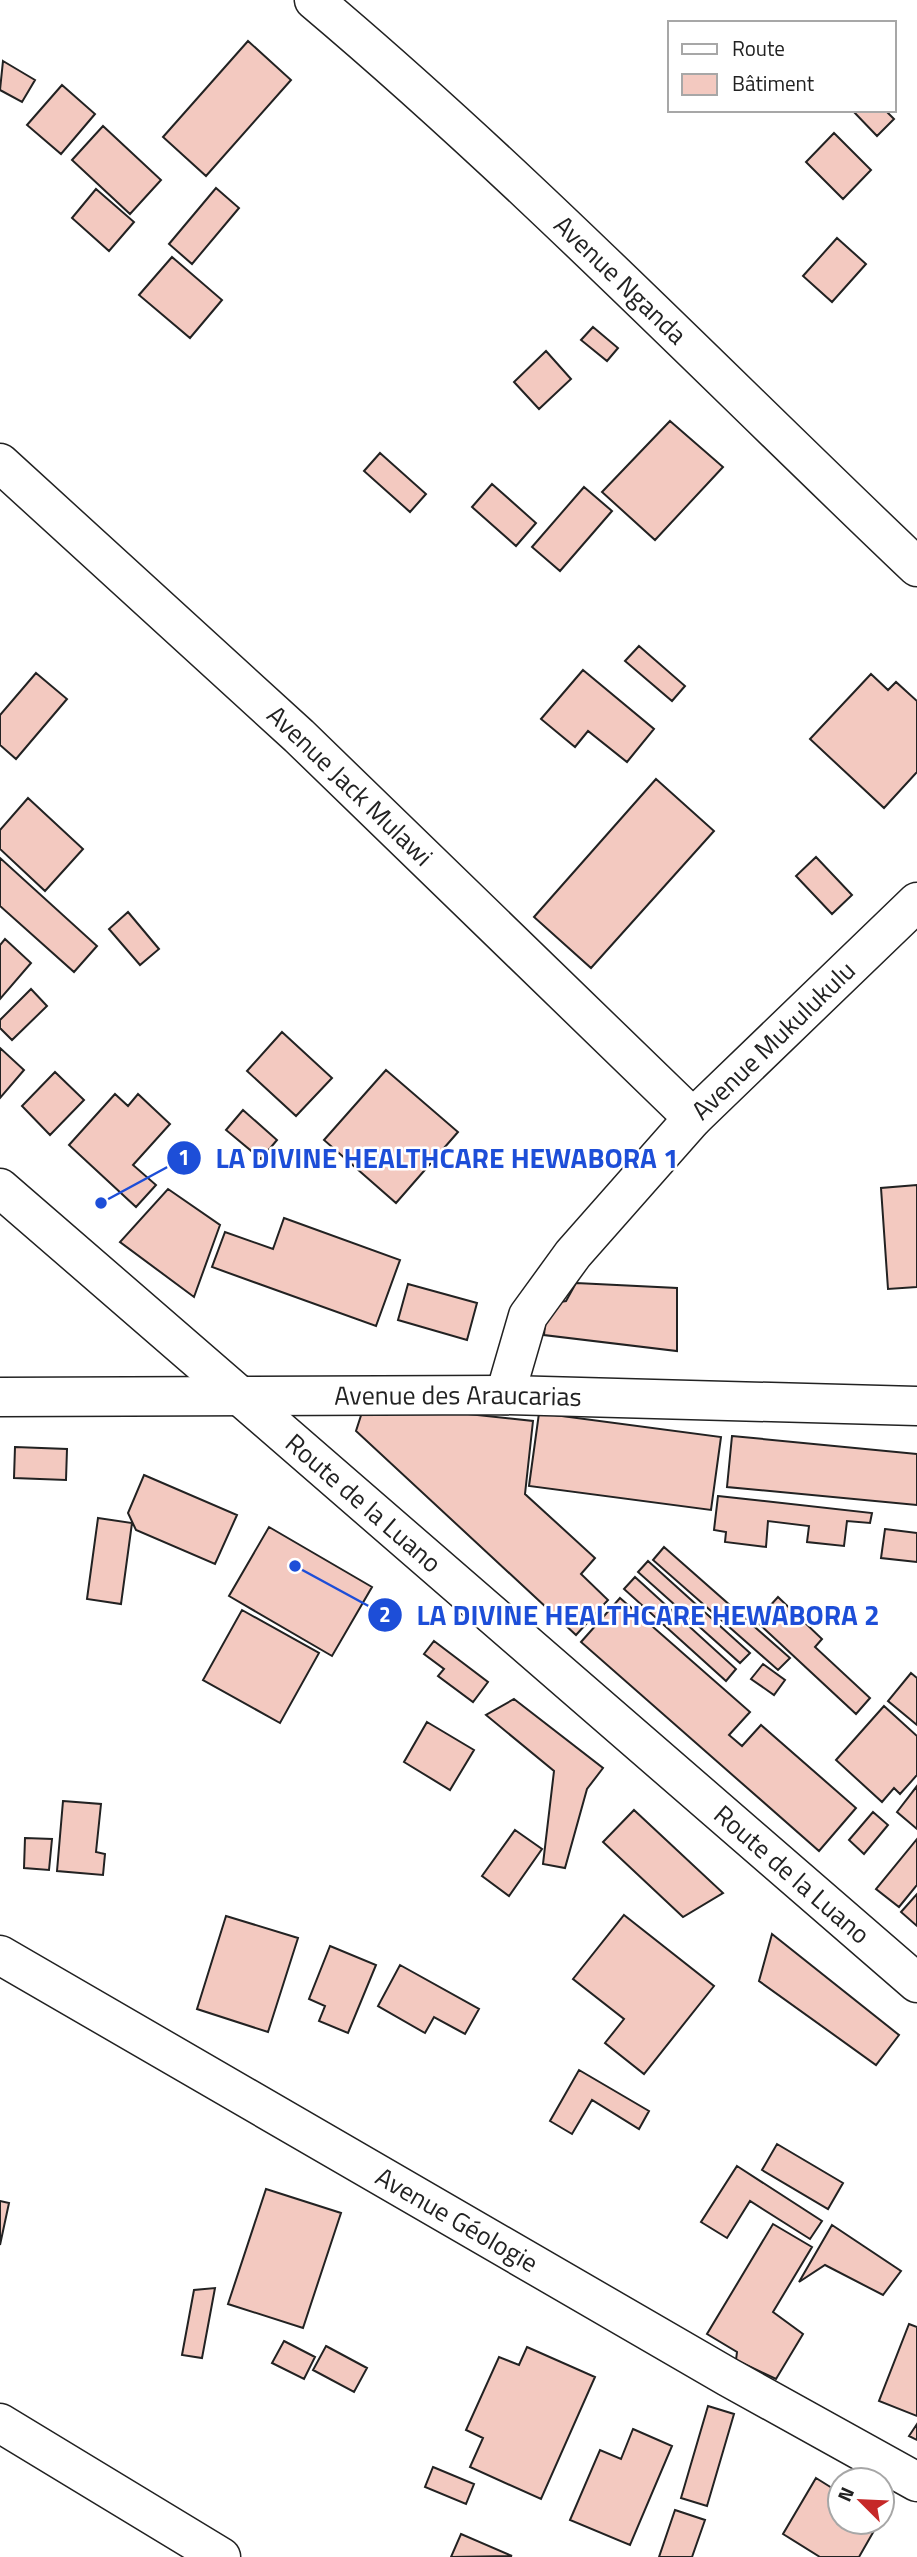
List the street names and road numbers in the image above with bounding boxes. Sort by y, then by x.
street label: Avenue Nganda [545,206,696,353]
street label: Avenue Jack Mulawi [258,696,442,875]
street label: Avenue Mukulukulu [682,951,864,1129]
street label: Avenue des Araucarias [334,1375,582,1416]
street label: Route de la Luano [277,1424,450,1582]
street label: Route de la Luano [705,1795,879,1953]
street label: Avenue Géologie [369,2157,546,2282]

